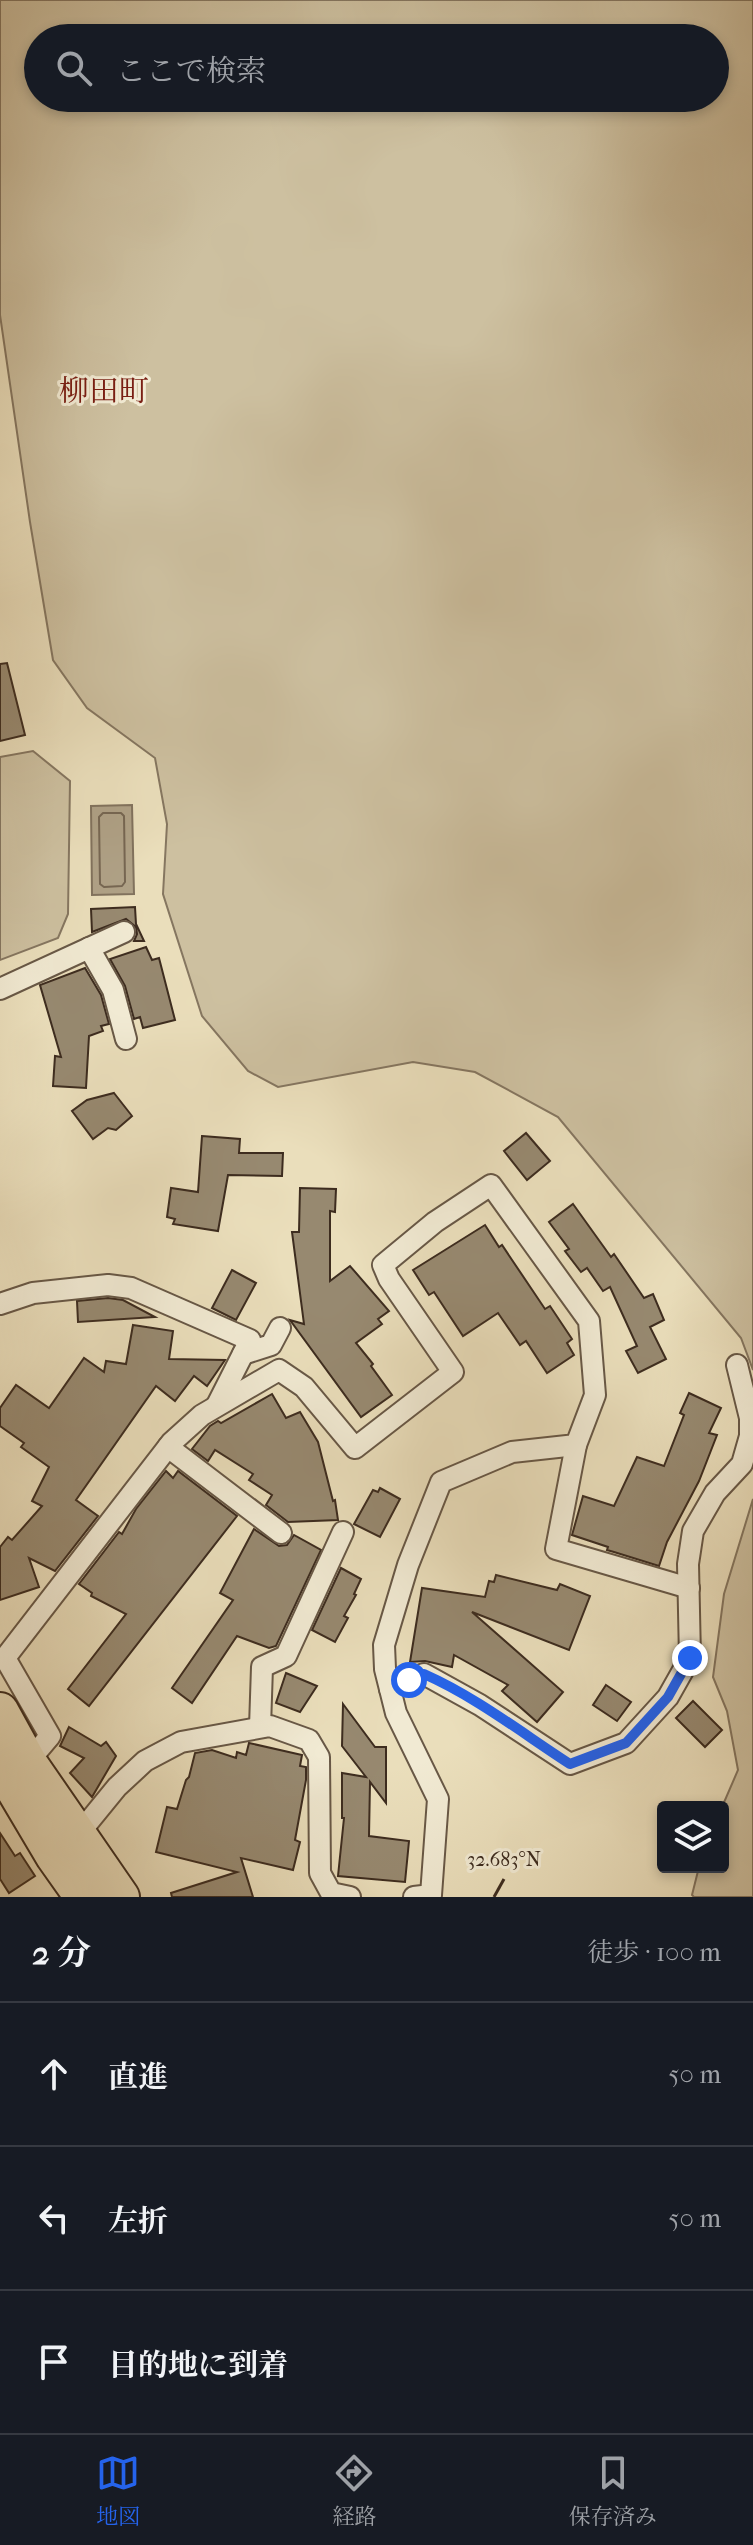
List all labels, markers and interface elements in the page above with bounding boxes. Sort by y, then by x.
search box [24,24,729,112]
icon: search [52,46,96,90]
text: ここで検索 [116,54,266,89]
district label: 柳田町 [59,374,149,409]
route end [672,1640,708,1676]
route start [391,1662,427,1698]
map controls [657,1801,729,1873]
button: layers [657,1801,729,1873]
text: 32.683°N [467,1848,541,1871]
text: 2 分 [32,1933,91,1973]
text: 徒歩 · 100 m [588,1937,721,1968]
icon: ahead [32,2052,76,2096]
text: 50 m [668,2059,721,2090]
text: 直進 [108,2060,168,2095]
icon: left [32,2196,76,2240]
text: 50 m [668,2203,721,2234]
text: 左折 [108,2204,168,2239]
icon: arrive [32,2340,76,2384]
text: 目的地に到着 [108,2348,288,2383]
tab: 地図 [96,2451,140,2530]
tab: 経路 [332,2451,377,2530]
tab: 保存済み [569,2451,657,2530]

